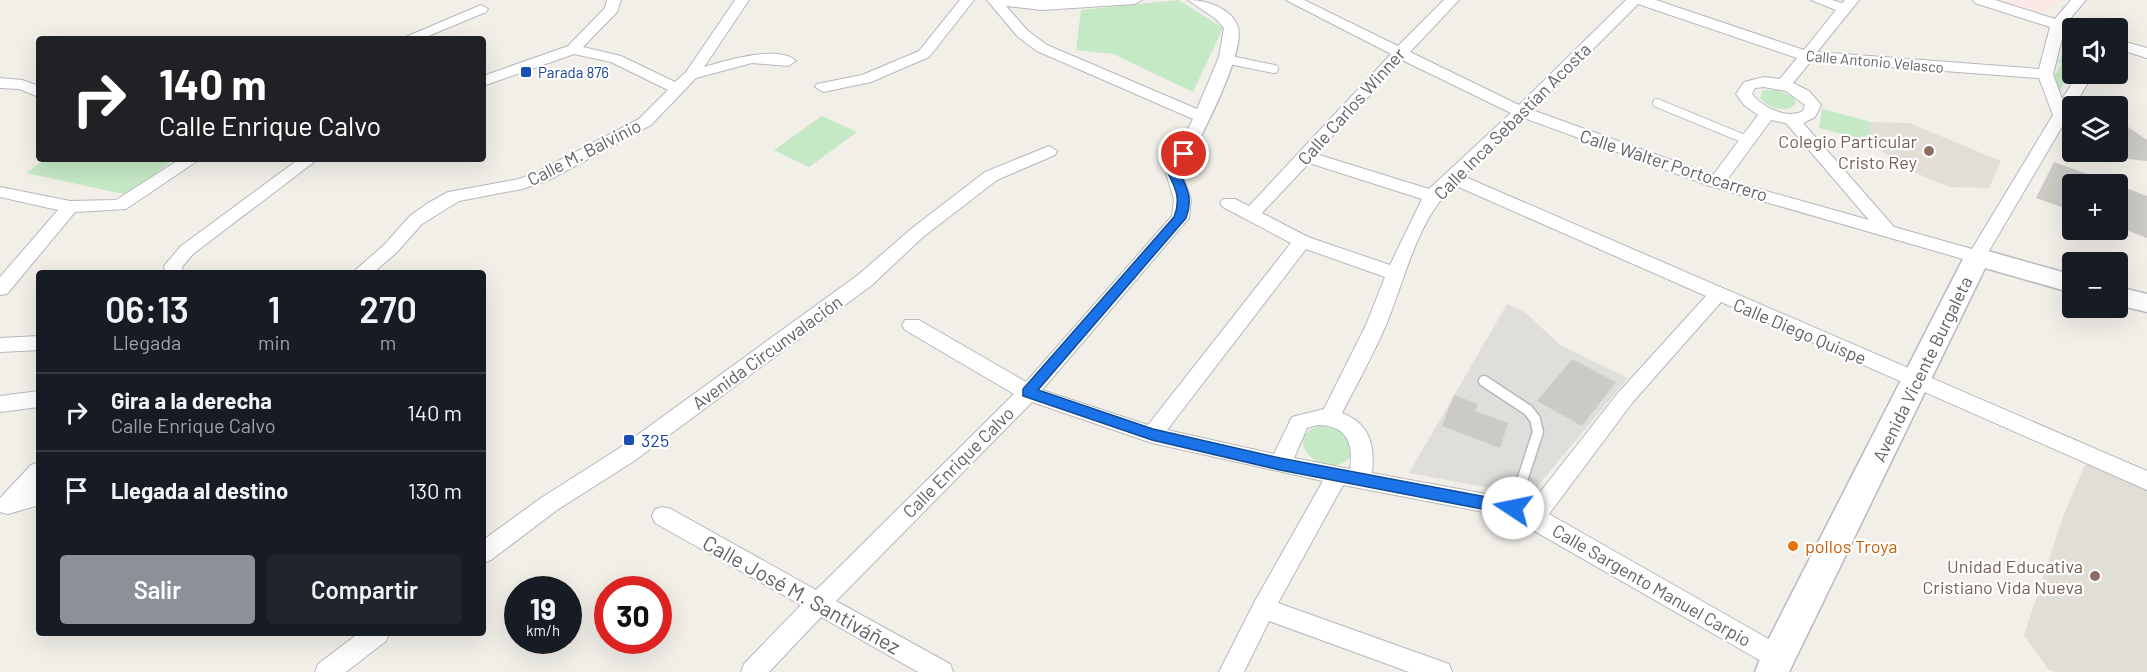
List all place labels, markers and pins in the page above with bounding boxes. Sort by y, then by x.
place label: Parada 876 [538,63,609,81]
marker: Parada 876 [519,65,533,79]
pin [1158,128,1209,179]
place label: Colegio Particular Cristo Rey [1778,130,1917,173]
marker: Colegio Particular Cristo Rey [1922,144,1936,158]
place label: 325 [641,429,669,451]
marker: 325 [622,433,636,447]
place label: pollos Troya [1805,535,1897,557]
marker: pollos Troya [1786,539,1800,553]
place label: Unidad Educativa Cristiano Vida Nueva [1922,555,2083,598]
marker: Unidad Educativa Cristiano Vida Nueva [2088,569,2102,583]

